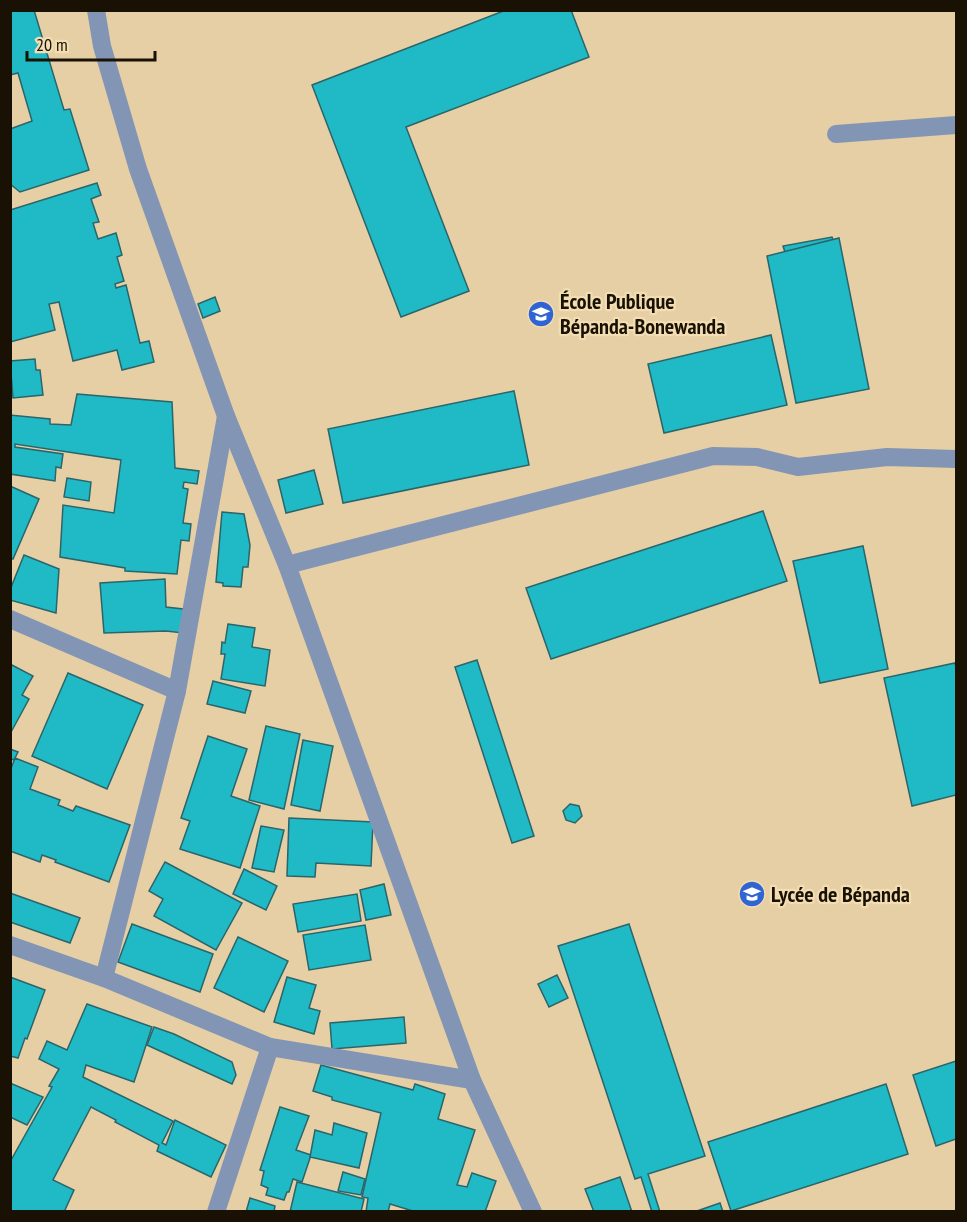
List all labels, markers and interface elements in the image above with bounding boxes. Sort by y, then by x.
scale bar [27,24,154,62]
text: 20 m [36,33,68,56]
place label: École Publique Bépanda-Bonewanda [560,287,725,340]
school or university icon: École Publique Bépanda-Bonewanda [526,299,556,329]
school or university icon: Lycée de Bépanda [737,879,767,909]
place label: Lycée de Bépanda [771,880,910,908]

